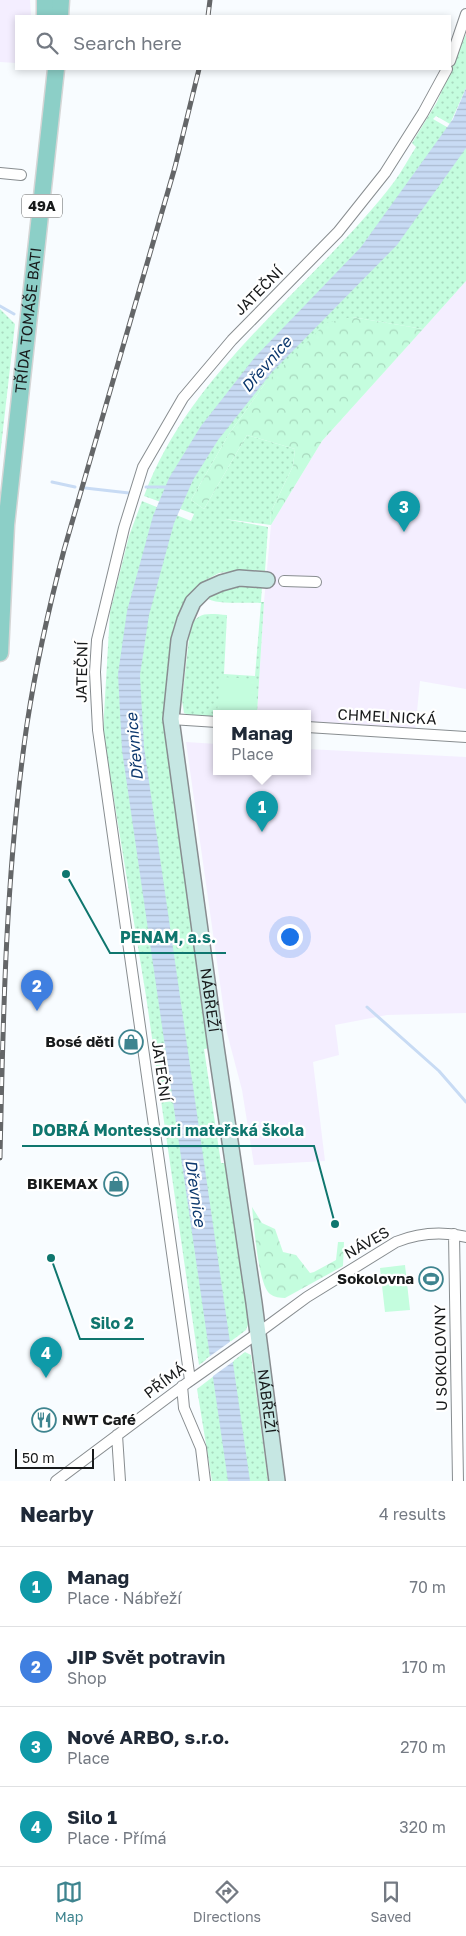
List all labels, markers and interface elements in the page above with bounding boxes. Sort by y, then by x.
search box [15,15,451,70]
icon: search [33,29,61,57]
text: Search here [73,31,182,54]
road number: 49A [22,195,62,218]
street label: TŘÍDA TOMÁŠE BATI [11,247,44,394]
street label: JATEČNÍ [230,261,287,318]
water label: Dřevnice [236,331,297,396]
pin: 3 [388,491,420,532]
street label: JATEČNÍ [71,640,91,703]
street label: CHMELNICKÁ [337,704,437,728]
popup [213,710,311,775]
water label: Dřevnice [121,711,147,781]
text: Manag [231,721,293,744]
text: Place [231,744,274,764]
pin: 1 [246,791,278,832]
callout: PENAM, a.s. [110,922,226,953]
your location [277,924,303,950]
text: PENAM, a.s. [120,927,216,947]
street label: NÁBŘEŽÍ [197,967,224,1035]
pin: 2 [21,970,53,1011]
shop icon: Bosé děti [118,1029,144,1055]
place label: Bosé děti [45,1032,114,1050]
street label: JATEČNÍ [149,1039,175,1104]
callout: DOBRÁ Montessori mateřská škola [22,1115,314,1146]
text: DOBRÁ Montessori mateřská škola [32,1120,304,1140]
water label: Dřevnice [181,1158,211,1230]
shop icon: BIKEMAX [103,1171,129,1197]
place label: BIKEMAX [27,1174,98,1192]
street label: NÁVES [341,1222,392,1262]
sports icon: Sokolovna [418,1266,444,1292]
place label: Sokolovna [337,1269,414,1287]
street label: U SOKOLOVNY [430,1304,450,1411]
callout: Silo 2 [80,1308,144,1339]
text: Silo 2 [90,1313,134,1333]
pin: 4 [30,1337,62,1378]
street label: PŘÍMÁ [140,1359,189,1402]
street label: NÁBŘEŽÍ [255,1368,281,1435]
restaurant icon: NWT Café [31,1407,57,1433]
place label: NWT Café [62,1410,136,1428]
scale bar [15,1446,94,1469]
text: 50 m [22,1449,55,1466]
text: Nearby [20,1501,94,1527]
text: 4 results [379,1504,446,1524]
text: Manag [67,1565,129,1588]
text: 1 [32,1577,40,1597]
text: 70 m [409,1577,446,1597]
text: Place · Nábřeží [67,1588,181,1608]
text: JIP Svět potravin [67,1645,225,1668]
text: 2 [31,1657,41,1677]
text: 170 m [402,1657,446,1677]
text: Shop [67,1668,107,1688]
text: Nové ARBO, s.r.o. [67,1725,230,1748]
text: 3 [31,1737,41,1757]
text: 270 m [400,1737,446,1757]
text: Place [67,1748,110,1768]
text: Silo 1 [67,1805,117,1828]
text: 4 [31,1817,41,1837]
text: 320 m [399,1817,446,1837]
text: Place · Přímá [67,1828,167,1848]
tab: Map [55,1878,83,1925]
tab: Directions [193,1878,261,1925]
tab: Saved [370,1878,411,1925]

